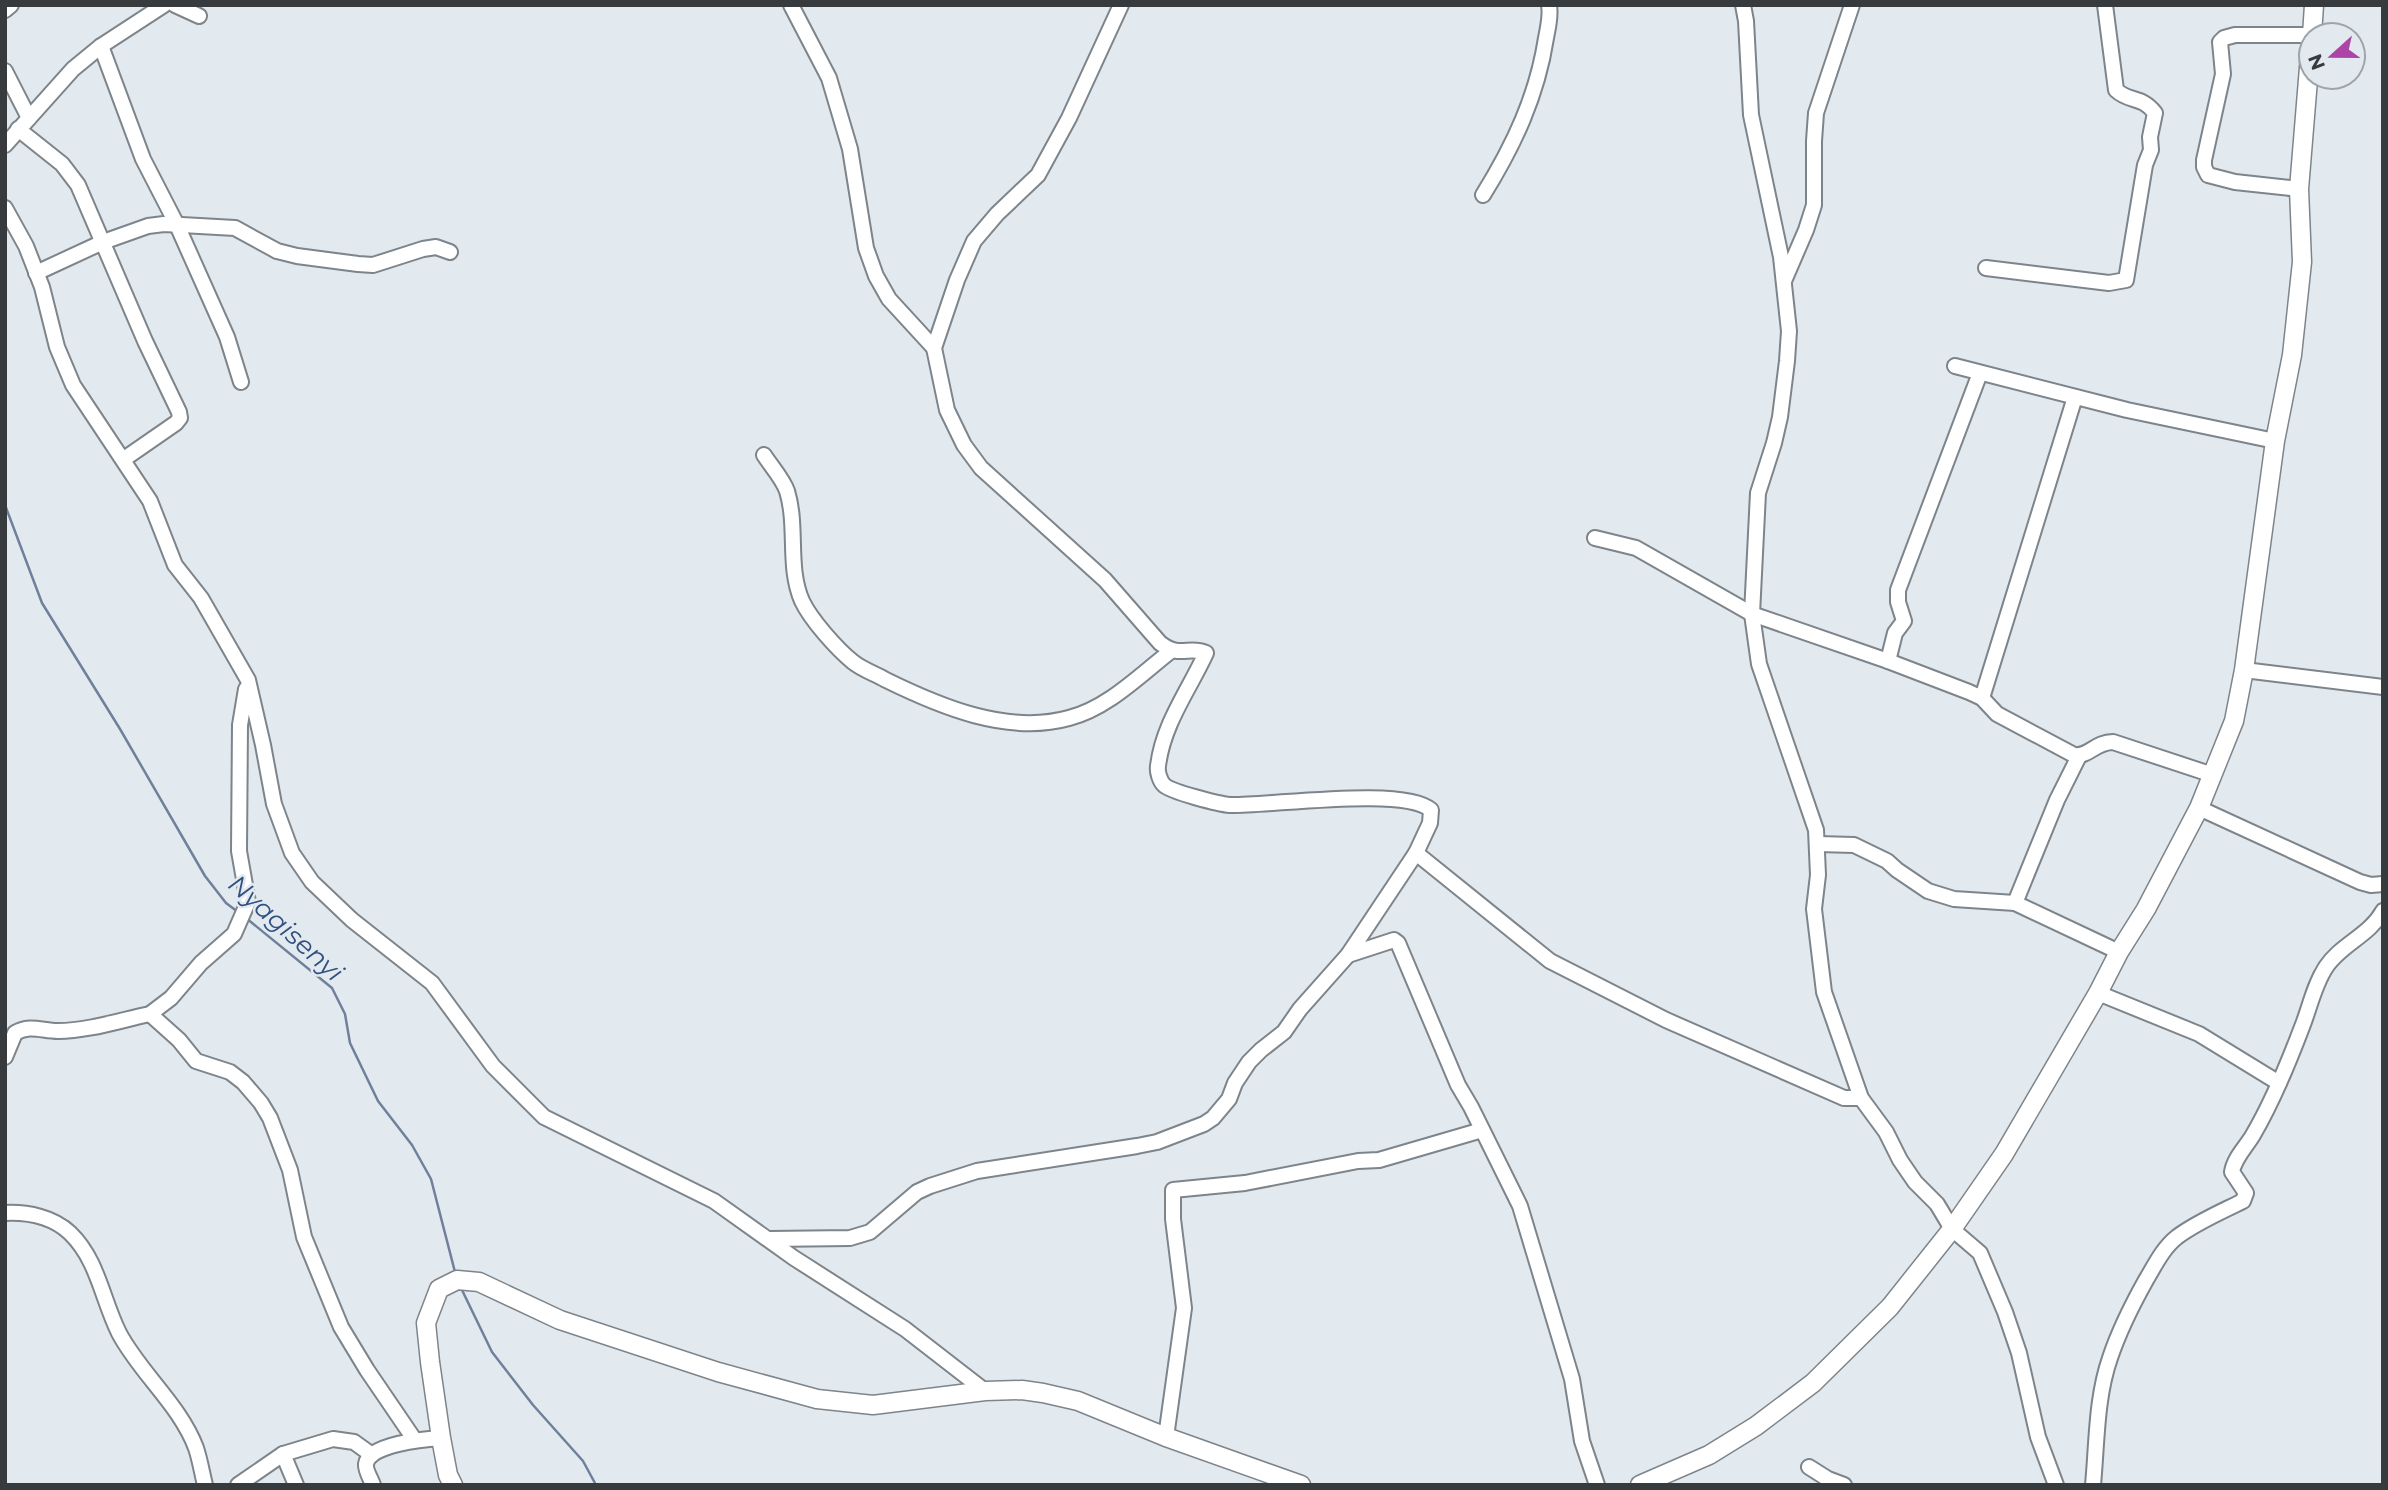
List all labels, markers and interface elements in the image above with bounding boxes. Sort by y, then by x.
north arrow [2297,21,2367,91]
text: N [2303,51,2330,73]
water label: Nyagisenyi [222,868,351,989]

